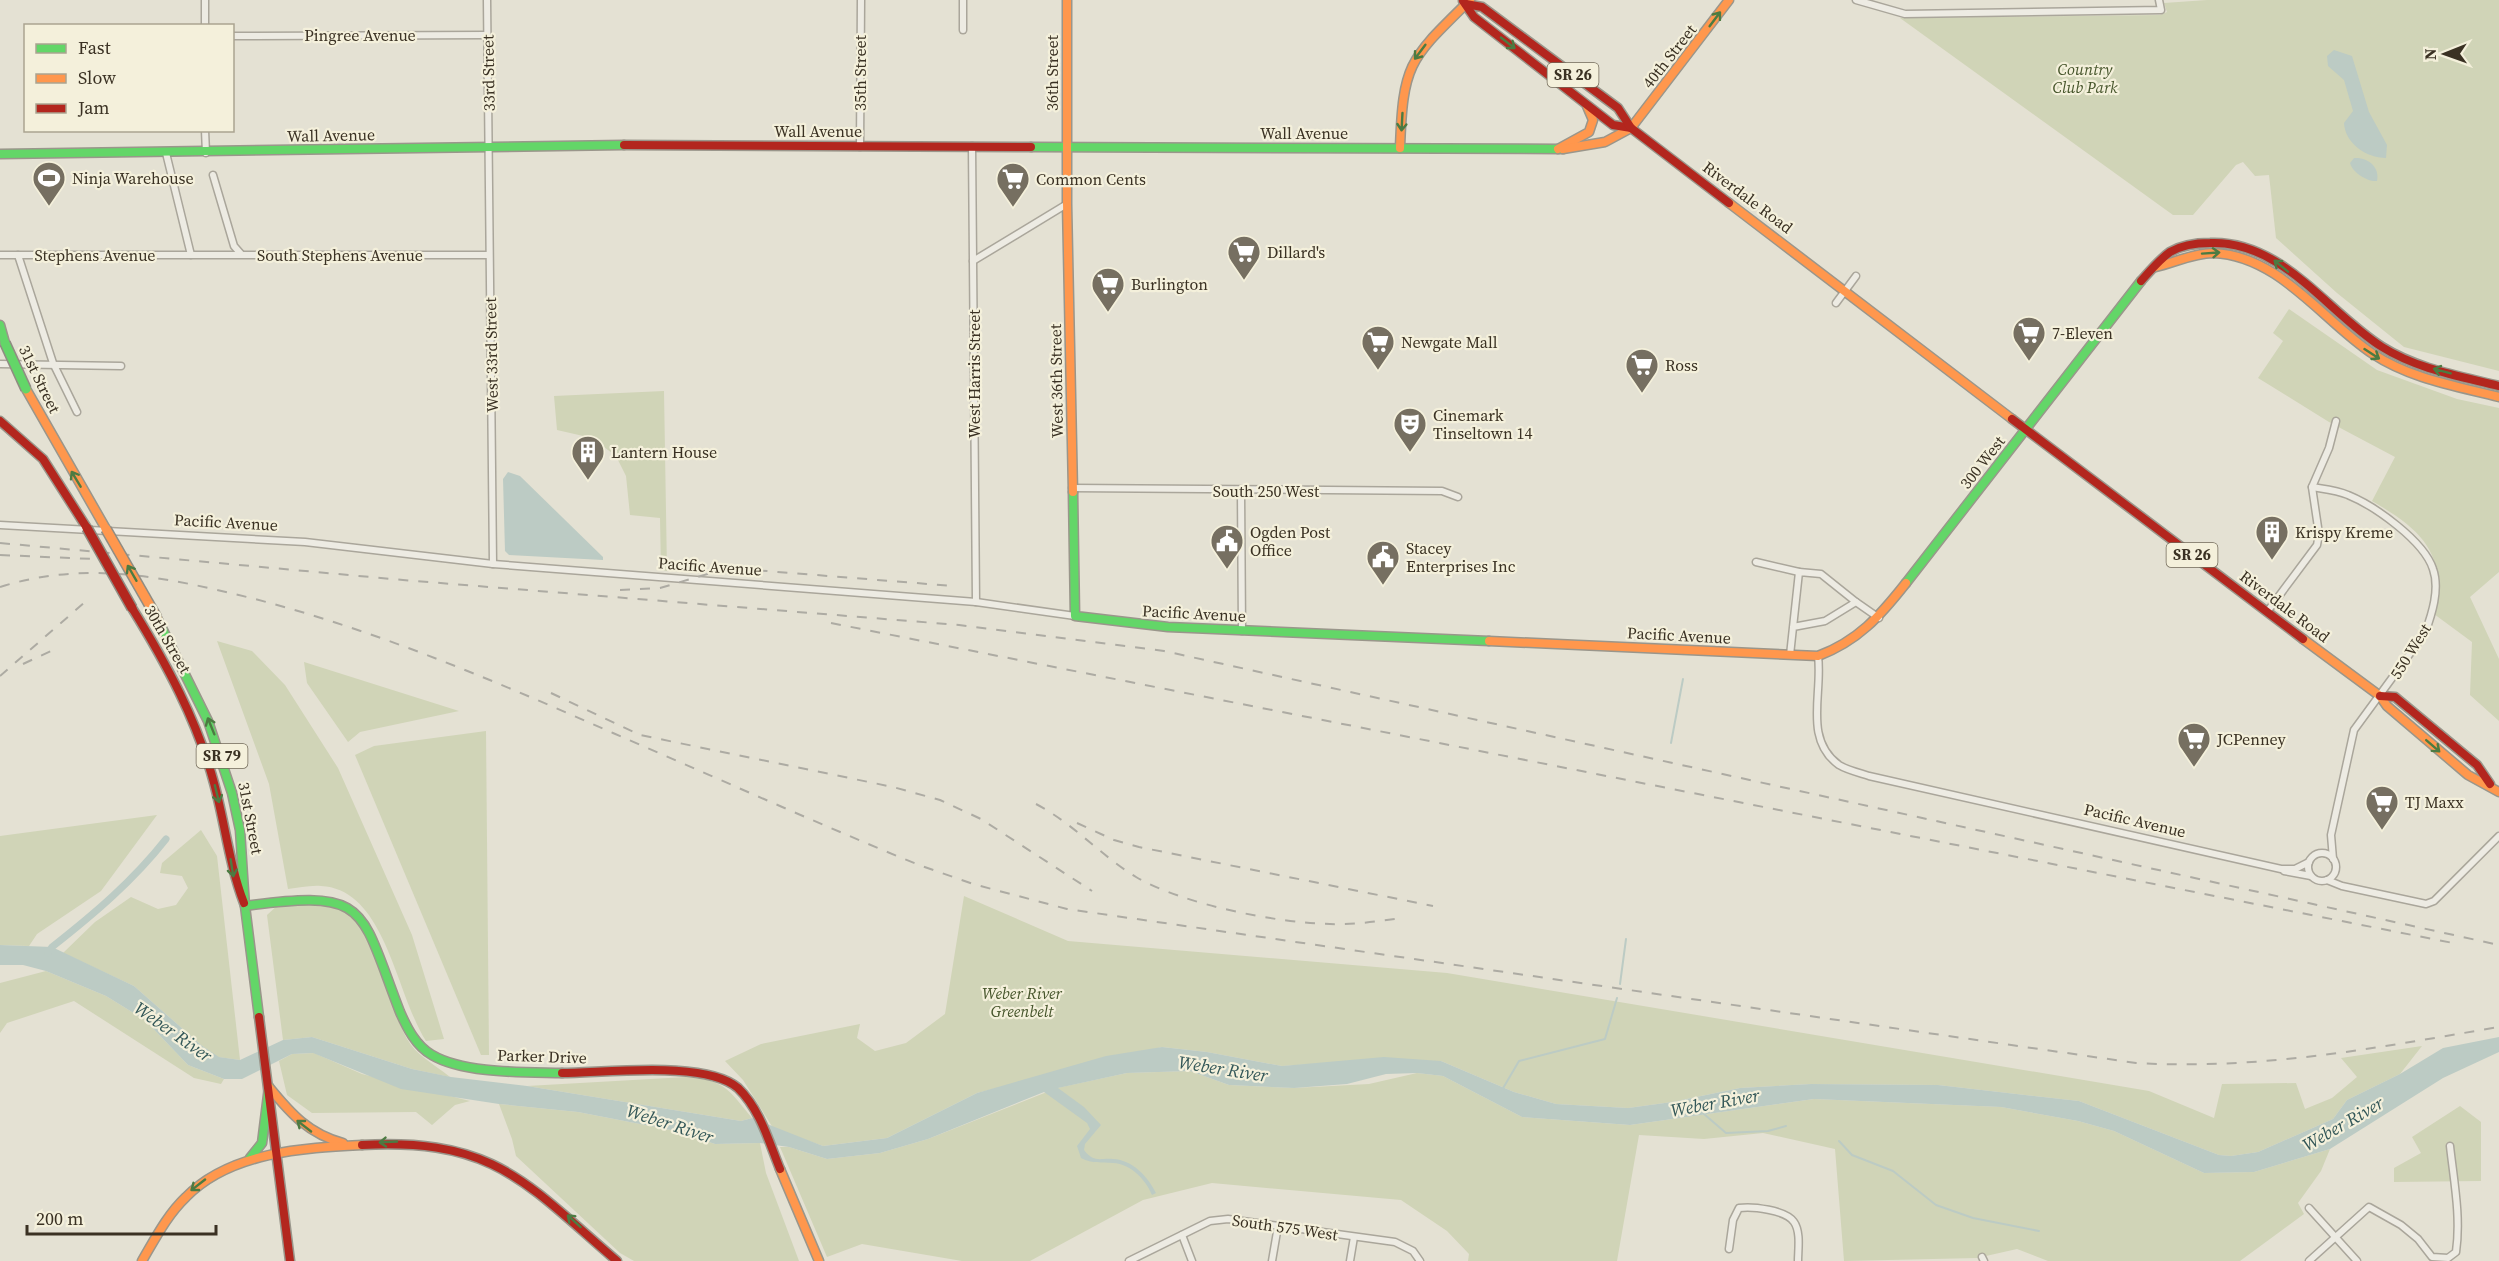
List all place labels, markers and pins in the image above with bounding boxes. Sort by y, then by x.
sports icon: Ninja Warehouse [31,160,67,207]
supermarket icon: Common Cents [995,161,1031,208]
place label: Ninja Warehouse [72,167,194,189]
place label: Common Cents [1036,168,1146,190]
supermarket icon: Dillard's [1226,234,1262,281]
place label: Dillard's [1267,241,1325,263]
supermarket icon: Burlington [1090,266,1126,313]
place label: Burlington [1131,273,1208,295]
supermarket icon: 7-Eleven [2011,315,2047,362]
place label: 7-Eleven [2052,322,2113,344]
supermarket icon: Newgate Mall [1360,324,1396,371]
place label: Newgate Mall [1401,331,1498,353]
supermarket icon: Ross [1624,347,1660,394]
place label: Ross [1665,354,1698,376]
place label: Cinemark Tinseltown 14 [1433,404,1532,444]
theatre icon: Cinemark Tinseltown 14 [1392,406,1428,453]
building icon: Lantern House [570,434,606,481]
place label: Lantern House [611,441,717,463]
building icon: Krispy Kreme [2254,514,2290,561]
place label: Ogden Post Office [1250,521,1331,561]
place label: Krispy Kreme [2295,521,2393,543]
public building icon: Ogden Post Office [1209,523,1245,570]
place label: Stacey Enterprises Inc [1406,537,1516,577]
public building icon: Stacey Enterprises Inc [1365,539,1401,586]
supermarket icon: JCPenney [2176,721,2212,768]
place label: JCPenney [2216,728,2287,750]
supermarket icon: TJ Maxx [2364,784,2400,831]
place label: TJ Maxx [2405,791,2464,813]

